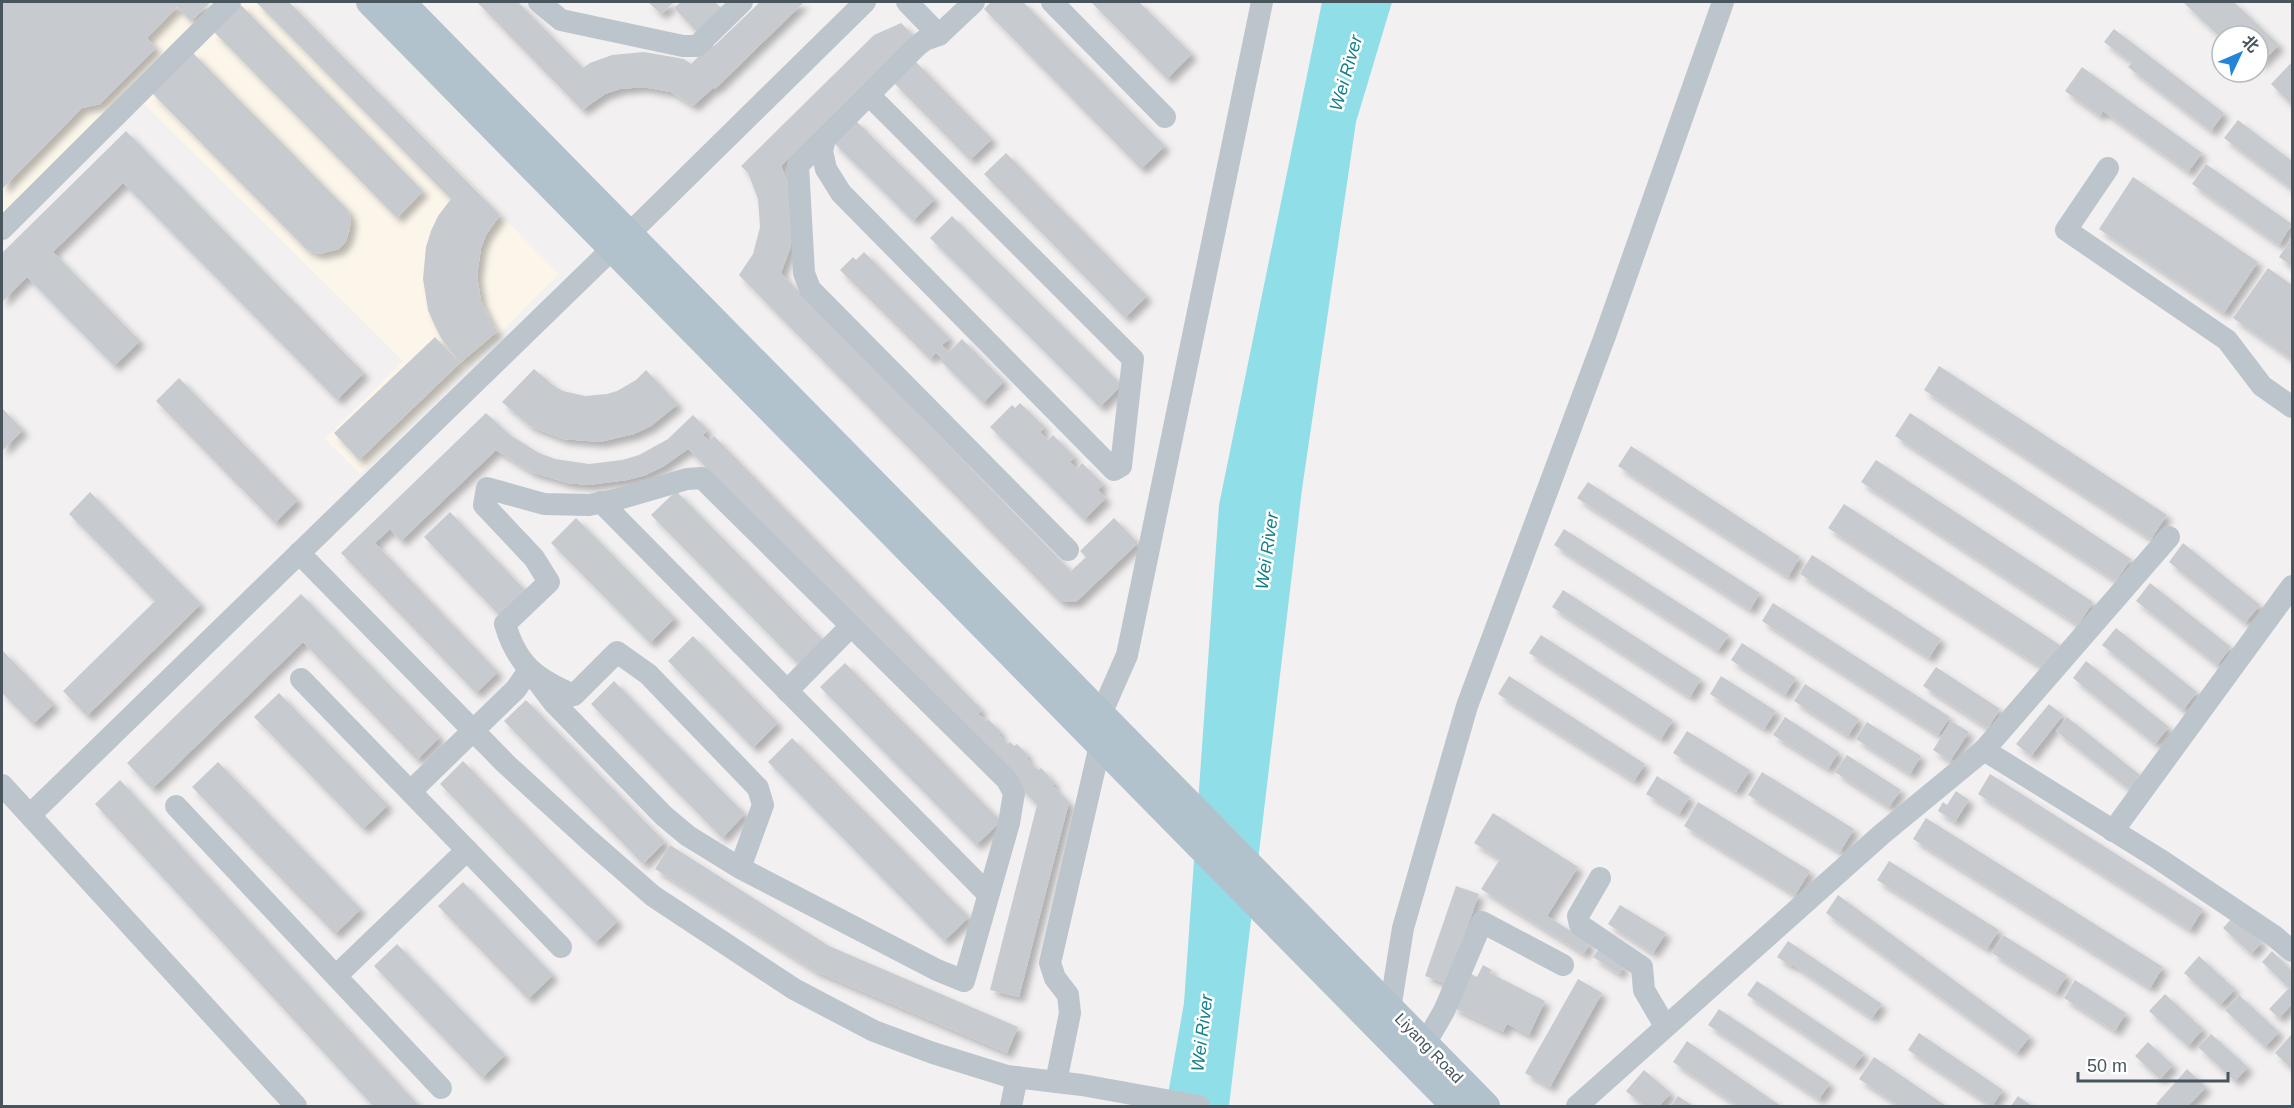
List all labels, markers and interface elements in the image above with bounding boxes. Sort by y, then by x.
north arrow [2210,24,2270,84]
water label: Wei River [1326,32,1367,113]
text: 北 [2239,32,2262,56]
water label: Wei River [1252,510,1282,591]
water label: Wei River [1187,992,1217,1073]
street label: Liyang Road [1392,1010,1466,1086]
scale bar [2078,1045,2228,1083]
text: 50 m [2087,1056,2127,1076]

